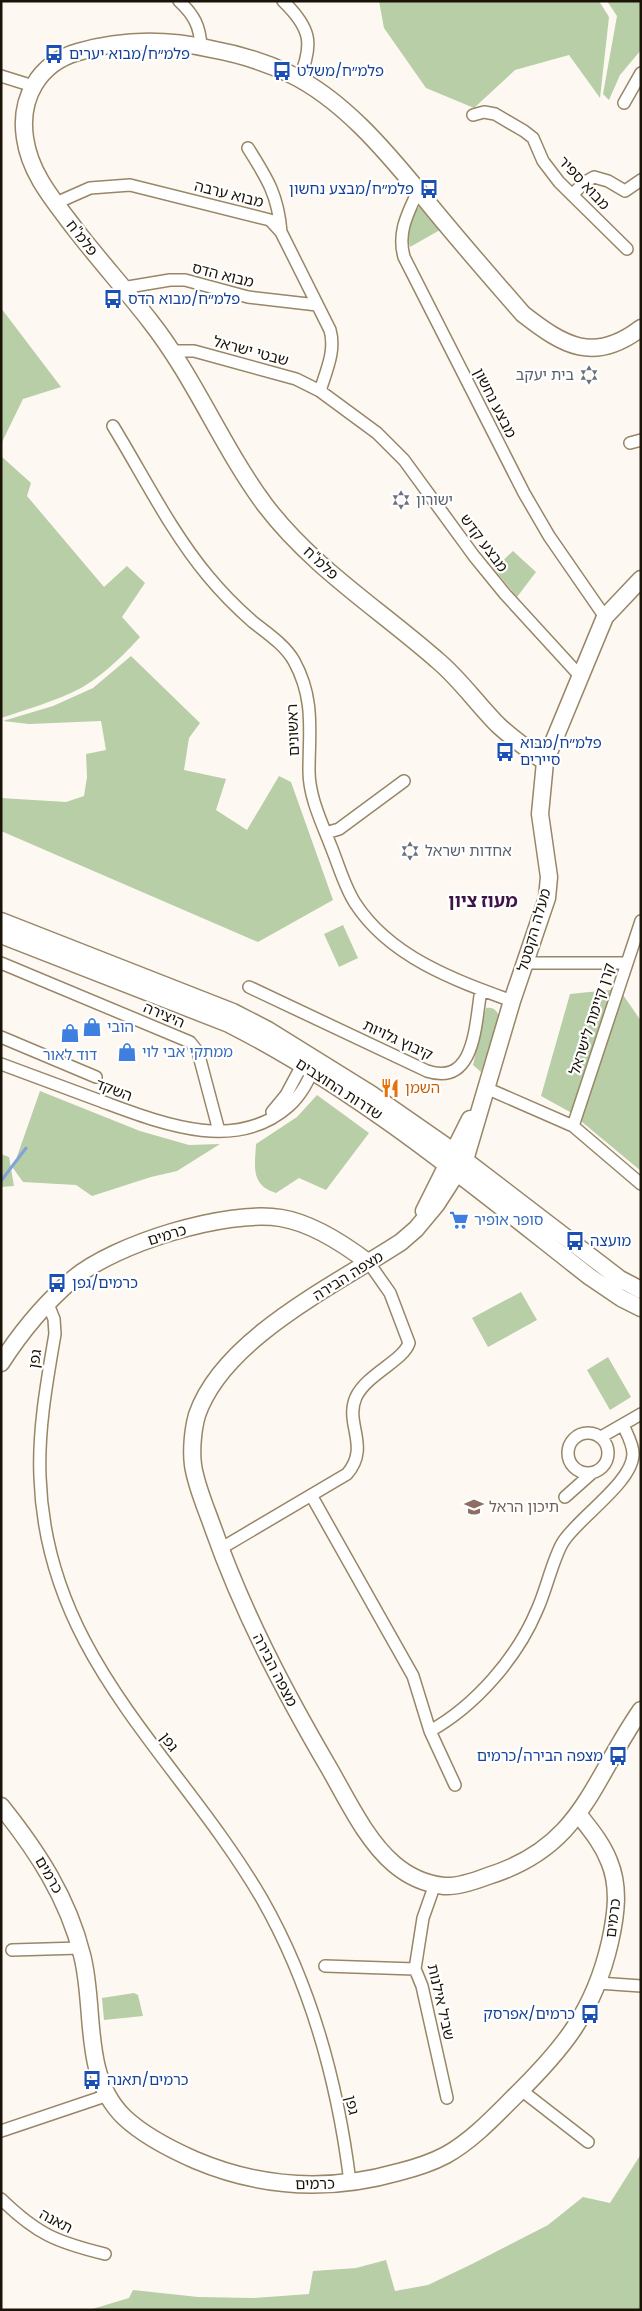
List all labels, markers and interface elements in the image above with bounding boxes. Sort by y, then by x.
bus stop icon: פלמ״ח/מבוא יערים [43,43,65,65]
place label: פלמ״ח/מבוא יערים [69,43,190,64]
bus stop icon: פלמ״ח/משלט [271,60,293,82]
place label: פלמ״ח/משלט [297,60,384,81]
street label: מבוא ספיר [554,151,615,214]
street label: מבוא ערבה [192,175,266,212]
place label: פלמ״ח/מבצע נחשון [289,178,414,199]
bus stop icon: פלמ״ח/מבצע נחשון [418,178,440,200]
street label: פלמ"ח [62,215,103,260]
street label: מבוא הדס [190,257,256,292]
bus stop icon: פלמ״ח/מבוא הדס [102,288,124,310]
place label: פלמ״ח/מבוא הדס [128,288,240,309]
street label: שבטי ישראל [211,330,291,371]
street label: מבצע נחשון [469,364,522,441]
place label: בית יעקב [516,364,574,385]
synagogue icon: בית יעקב [578,364,600,386]
synagogue icon: ישורון [390,489,412,511]
place label: ישורון [416,489,453,510]
street label: מבצע קדש [455,509,513,576]
street label: פלמ"ח [299,541,343,584]
street label: ראשונים [281,704,304,756]
place label: פלמ״ח/מבוא סיירים [520,732,602,770]
bus stop icon: פלמ״ח/מבוא סיירים [494,741,516,763]
synagogue icon: אחדות ישראל [399,840,421,862]
place label: אחדות ישראל [425,840,512,861]
street label: מעלה הקסטל [512,886,555,974]
district label: מעוז ציון [448,888,518,913]
street label: קרן קיימת לישראל [564,960,620,1078]
street label: היצירה [140,996,188,1033]
street label: קיבוץ גלויות [360,1014,437,1065]
shop icon: הובי [81,1016,103,1038]
place label: הובי [107,1016,134,1037]
shop icon: דוד לאור [59,1022,81,1044]
shop icon: ממתקי אבי לוי [116,1041,138,1063]
place label: ממתקי אבי לוי [142,1041,233,1062]
place label: דוד לאור [43,1044,97,1065]
street label: שדרות החוצבים [292,1053,387,1125]
street label: השקד [93,1073,136,1106]
restaurant icon: השמן [379,1077,401,1099]
place label: השמן [405,1077,440,1098]
supermarket icon: סופר אופיר [448,1209,470,1231]
place label: סופר אופיר [474,1209,543,1230]
street label: כרמים [145,1219,189,1250]
bus stop icon: מועצה [564,1230,586,1252]
place label: מועצה [590,1230,631,1251]
street label: מצפה הבירה [308,1246,387,1306]
bus stop icon: כרמים/גפן [46,1272,68,1294]
place label: כרמים/גפן [72,1272,138,1293]
street label: גפן [23,1347,46,1370]
school or university icon: תיכון הראל [463,1496,485,1518]
place label: תיכון הראל [489,1496,559,1517]
street label: מצפה הבירה [248,1630,303,1710]
street label: גפן [155,1728,184,1756]
place label: מצפה הבירה/כרמים [477,1745,603,1766]
bus stop icon: מצפה הבירה/כרמים [607,1745,629,1767]
street label: כרמים [30,1852,69,1897]
street label: כרמים [600,1897,625,1939]
street label: שביל אילנות [423,1962,460,2042]
place label: כרמים/אפרסק [483,2003,575,2024]
bus stop icon: כרמים/אפרסק [579,2003,601,2025]
bus stop icon: כרמים/תאנה [81,2069,103,2091]
place label: כרמים/תאנה [107,2069,189,2090]
street label: גפן [340,2093,365,2117]
street label: כרמים [295,2173,335,2194]
street label: תאנה [36,2203,77,2238]

